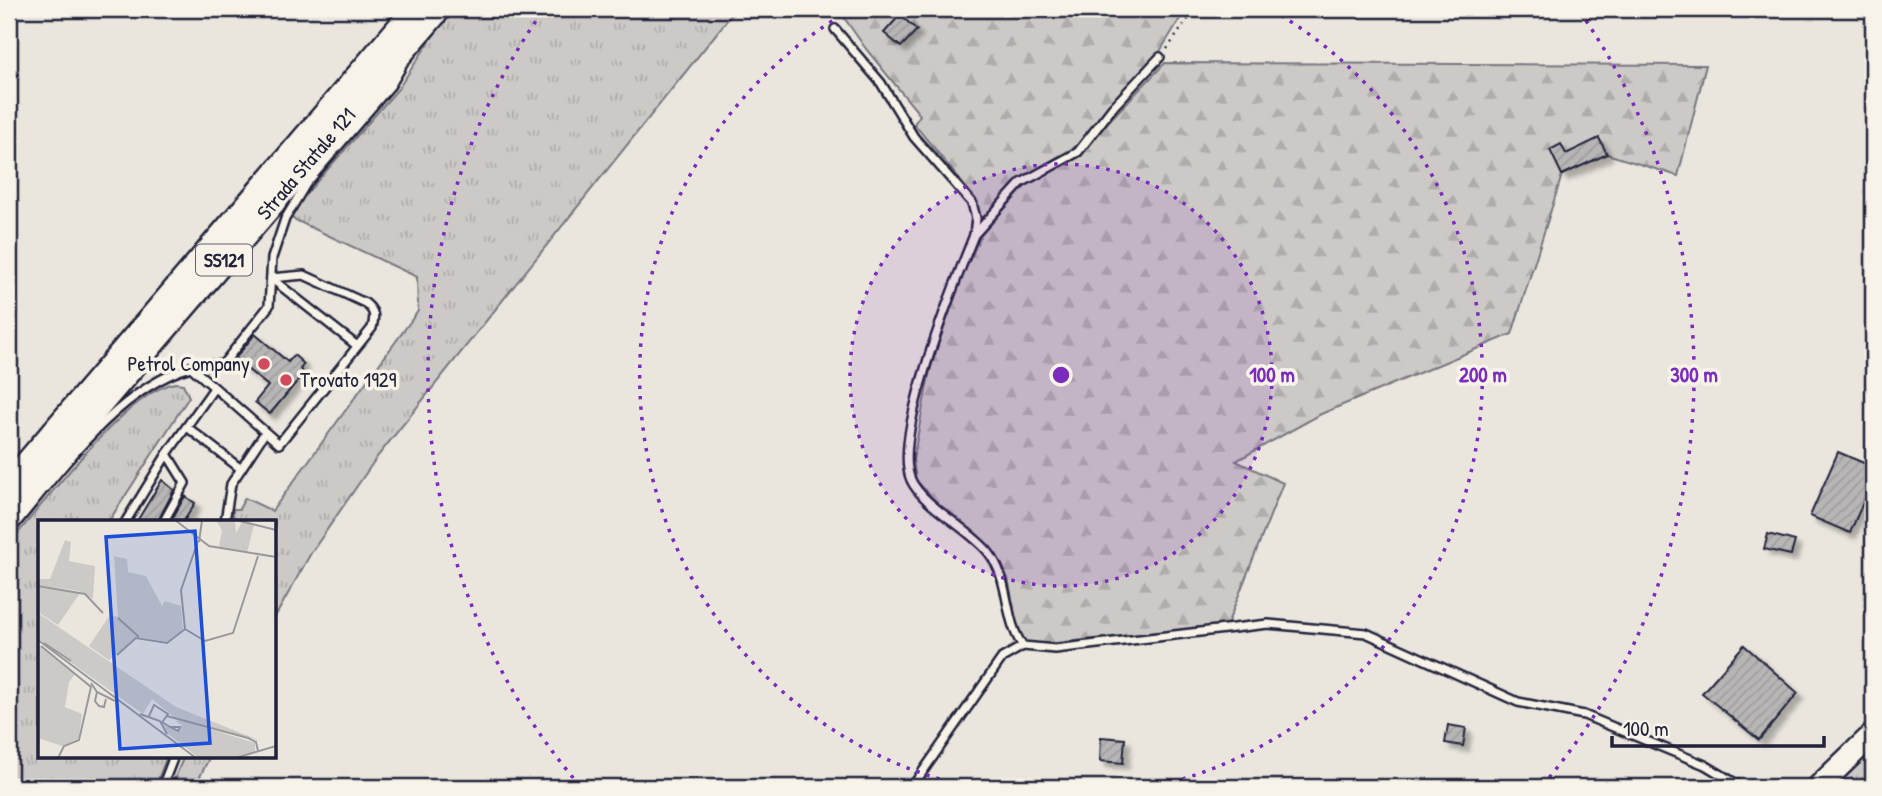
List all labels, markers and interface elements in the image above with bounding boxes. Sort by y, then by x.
street label: Strada Statale 121 [250,101,362,226]
road number: SS121 [196,244,252,276]
place label: Petrol Company [128,349,250,378]
marker: Petrol Company [256,356,272,372]
text: 100 m [1249,360,1295,389]
text: 200 m [1459,360,1507,389]
text: 300 m [1670,360,1718,389]
centre of rings [1049,363,1073,387]
place label: Trovato 1929 [300,365,397,394]
marker: Trovato 1929 [278,372,294,388]
inset map [38,520,276,758]
scale bar [1612,705,1824,749]
text: 100 m [1623,714,1669,743]

